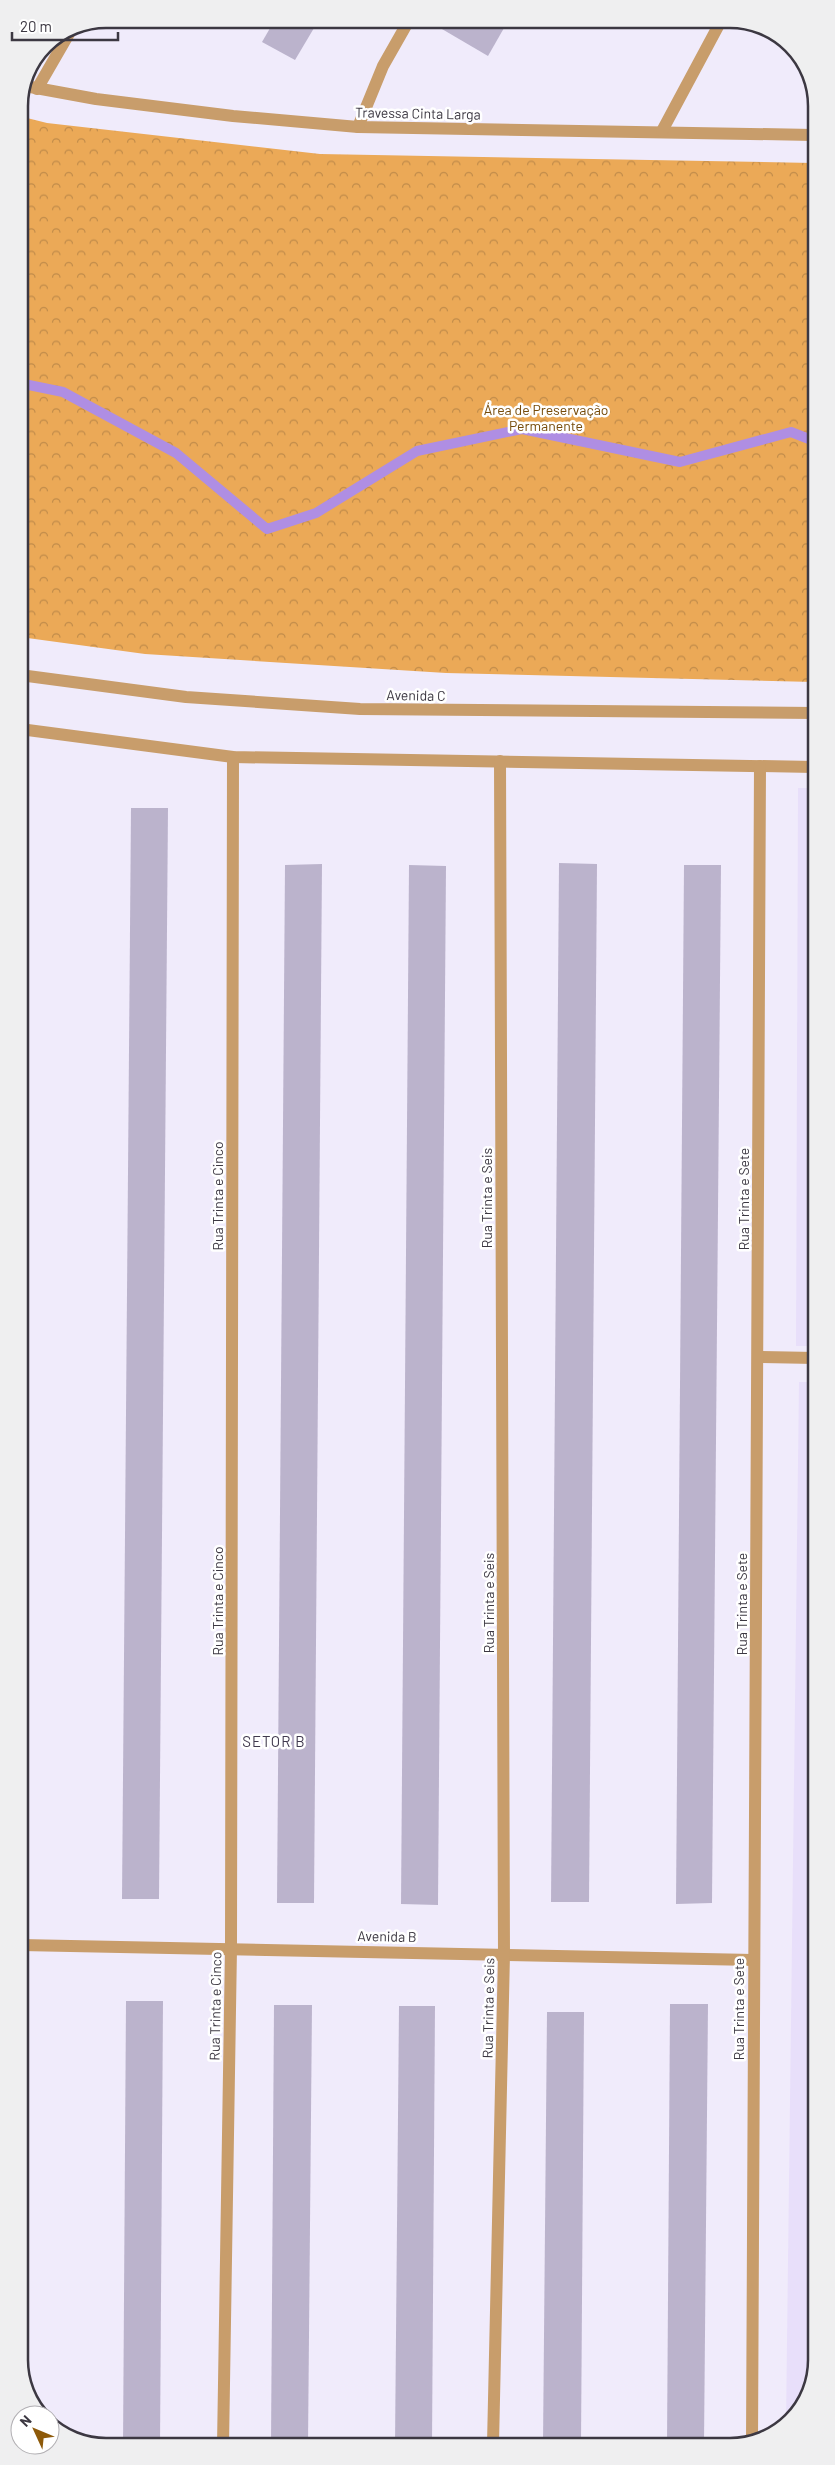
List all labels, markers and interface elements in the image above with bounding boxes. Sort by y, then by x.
scale bar [12,10,119,42]
text: 20 m [20,17,52,35]
street label: Travessa Cinta Larga [355,103,481,123]
park label: Área de Preservação Permanente [484,401,608,434]
street label: Avenida C [386,686,446,704]
street label: Rua Trinta e Cinco [209,1141,226,1251]
street label: Rua Trinta e Seis [478,1147,495,1248]
street label: Rua Trinta e Sete [735,1148,752,1250]
street label: Rua Trinta e Cinco [209,1546,226,1656]
street label: Rua Trinta e Seis [480,1552,497,1653]
street label: Rua Trinta e Sete [733,1553,750,1655]
district label: SETOR B [242,1732,306,1750]
street label: Avenida B [357,1927,417,1945]
street label: Rua Trinta e Cinco [206,1951,224,2061]
street label: Rua Trinta e Seis [479,1957,497,2059]
street label: Rua Trinta e Sete [730,1958,747,2060]
north arrow [10,2405,60,2455]
text: N [16,2411,35,2430]

